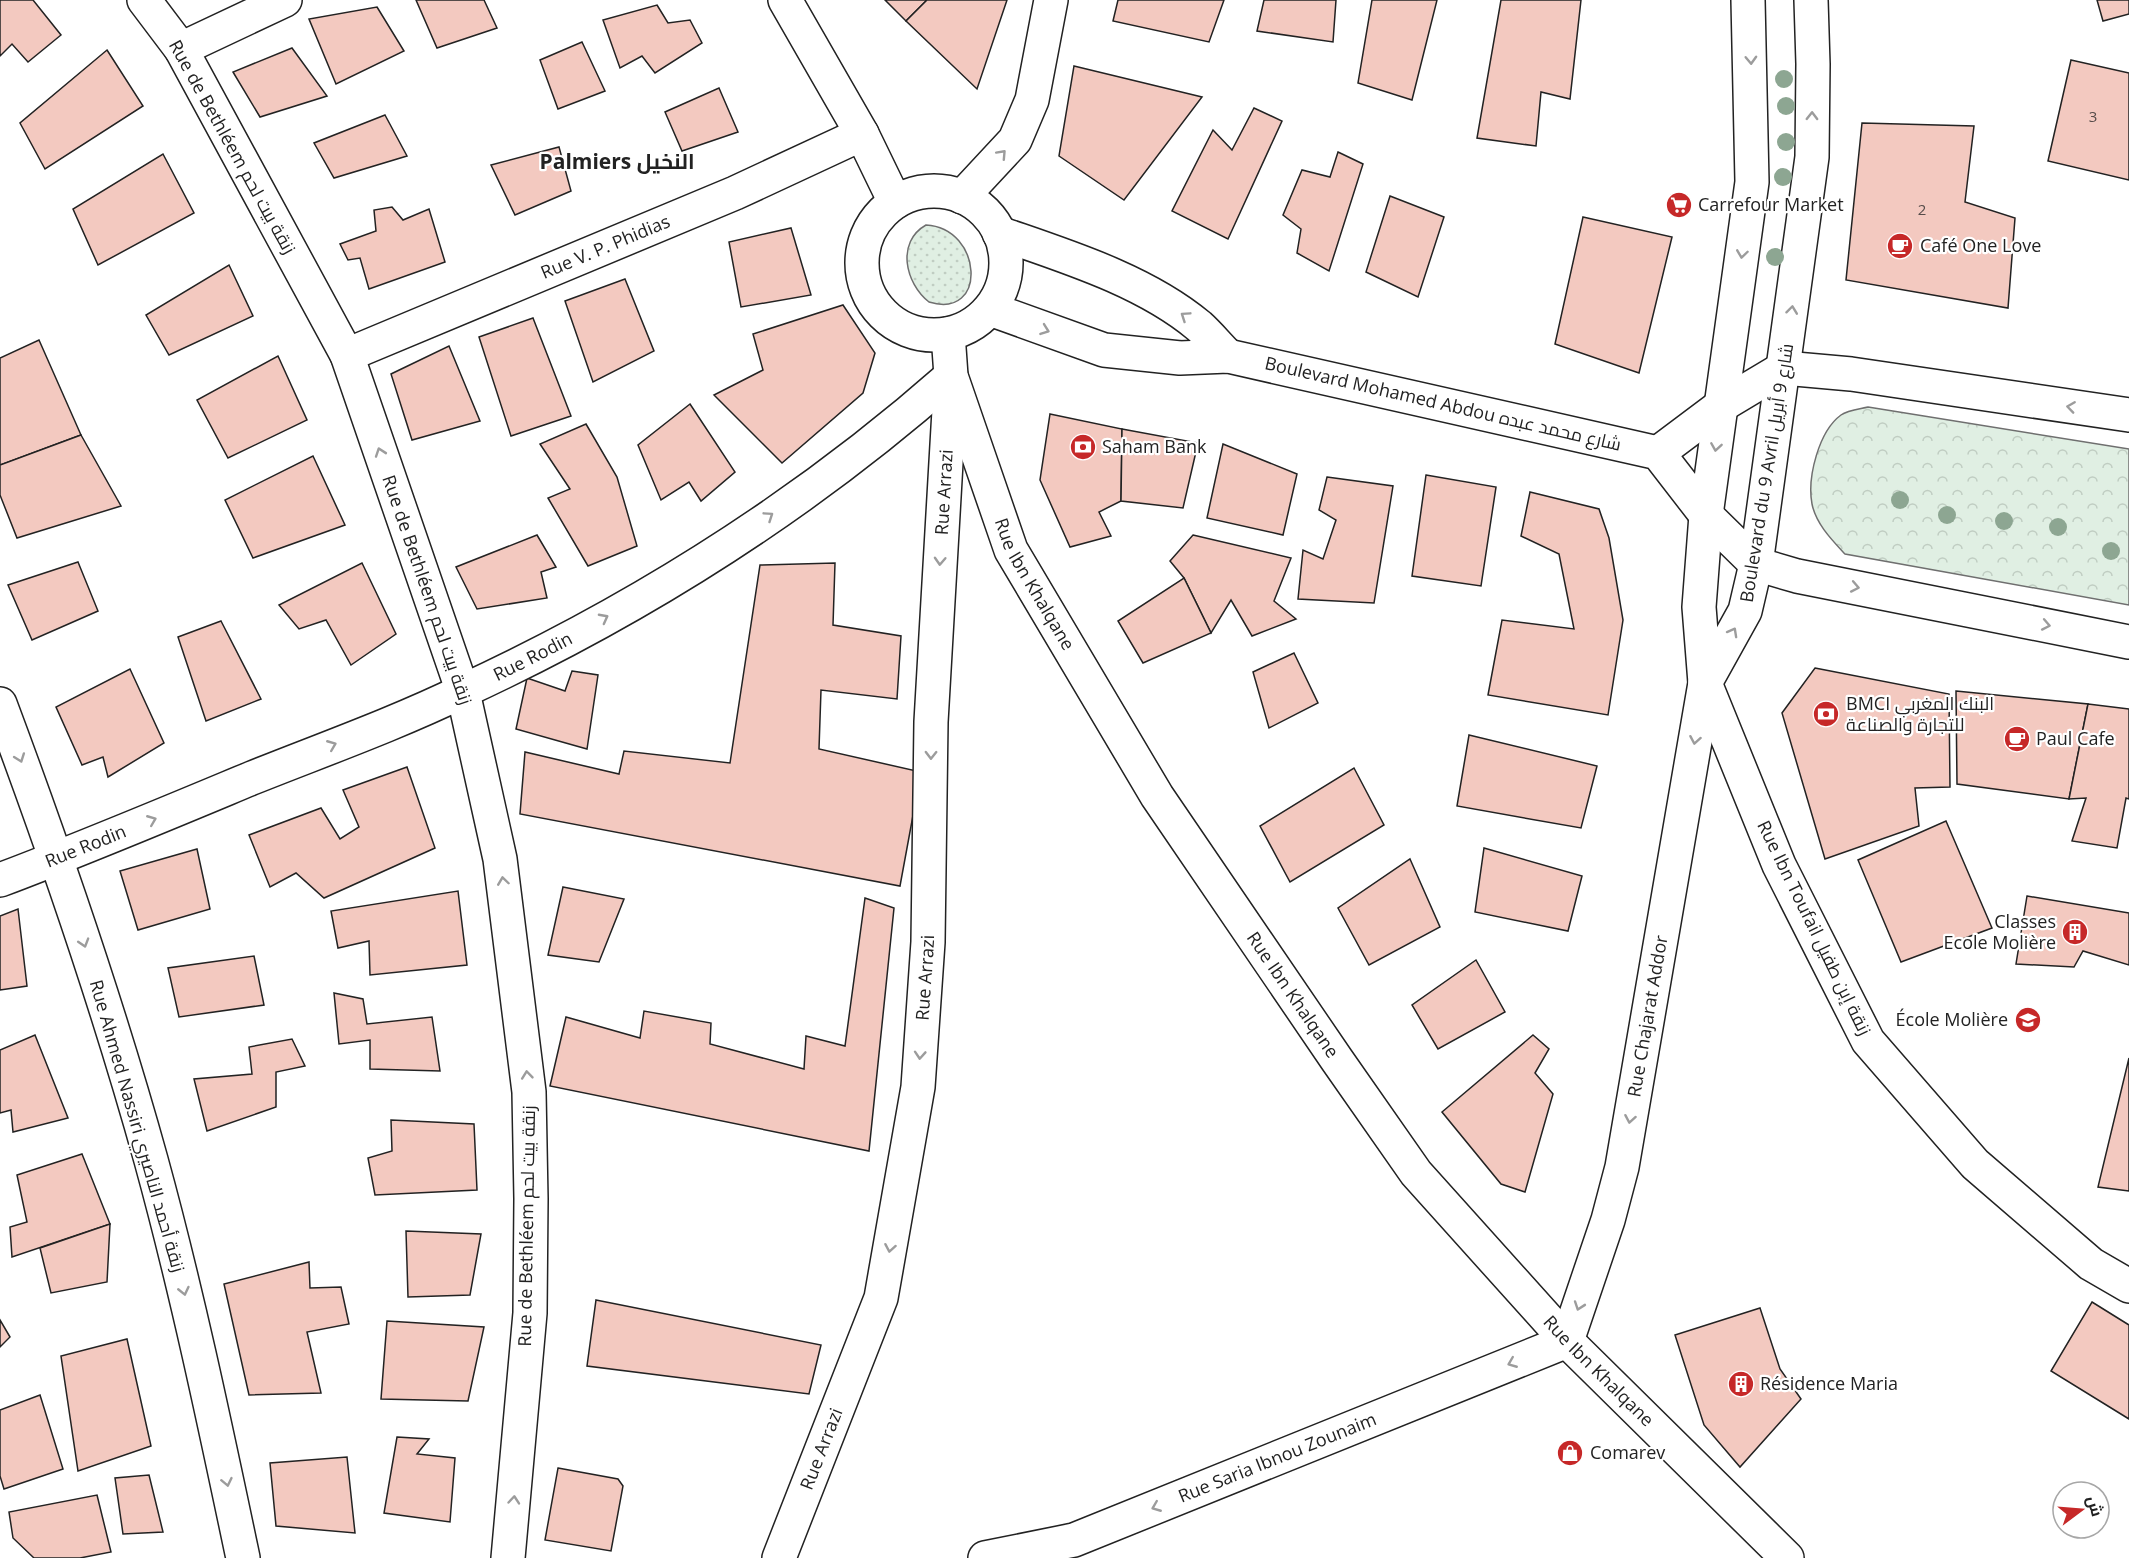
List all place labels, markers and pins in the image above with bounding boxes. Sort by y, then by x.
supermarket icon: Carrefour Market [1664,190,1694,220]
place label: Carrefour Market [1698,192,1844,216]
cafe icon: Café One Love [1885,231,1915,261]
place label: Café One Love [1920,233,2041,257]
bank icon: Saham Bank [1068,432,1098,462]
place label: Saham Bank [1102,434,1207,458]
place label: BMCI البنك المغربي للتجارة والصناعة [1846,691,1994,736]
bank icon: BMCI البنك المغربي للتجارة والصناعة [1811,699,1841,729]
cafe icon: Paul Cafe [2002,724,2032,754]
place label: Paul Cafe [2036,726,2115,750]
place label: Classes Ecole Molière [1944,909,2056,954]
building icon: Classes Ecole Molière [2060,917,2090,947]
school or university icon: École Molière [2013,1005,2043,1035]
place label: École Molière [1896,1007,2008,1031]
building icon: Résidence Maria [1726,1369,1756,1399]
place label: Résidence Maria [1760,1371,1898,1395]
shop icon: Comarev [1555,1438,1585,1468]
place label: Comarev [1590,1440,1665,1464]

